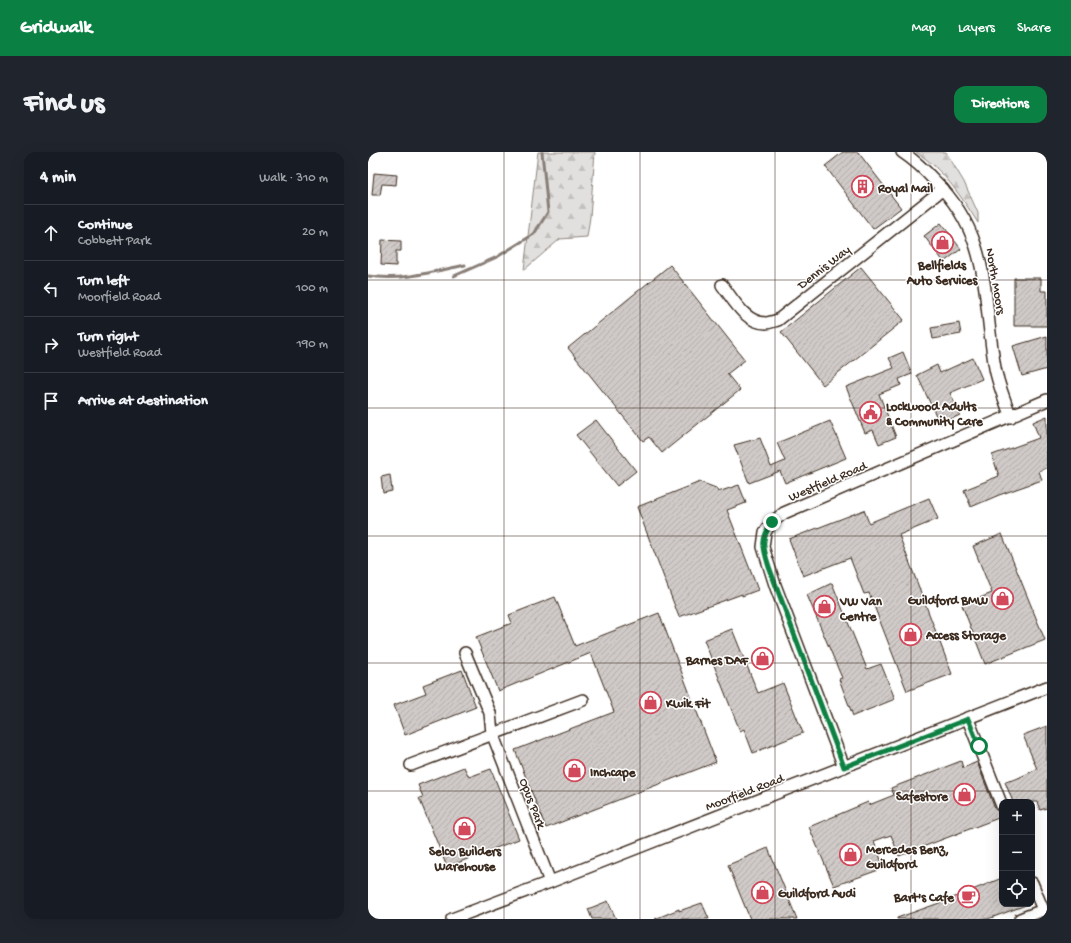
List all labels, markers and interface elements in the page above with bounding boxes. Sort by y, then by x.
text: Gridwalk [20,17,92,40]
text: Map [912,20,936,37]
text: Layers [958,20,995,37]
text: Share [1017,20,1051,37]
button: Directions [954,86,1047,123]
text: Find us [24,88,104,121]
text: 4 min [40,168,76,188]
text: Walk · 310 m [259,171,328,186]
building icon: Royal Mail [850,174,876,200]
place label: Royal Mail [877,182,933,197]
text: Continue [78,216,132,234]
icon: ahead [40,222,62,244]
text: 20 m [302,225,328,240]
shop icon: Bellfields Auto Services [929,229,955,255]
text: Cobbett Park [78,234,151,249]
street label: Dennis Way [794,242,854,294]
street label: North Moors [981,247,1008,317]
place label: Bellfields Auto Services [906,258,979,289]
text: Turn left [78,272,129,290]
icon: left [40,278,62,300]
text: 100 m [296,281,328,296]
text: Moorfield Road [78,290,161,305]
text: Turn right [78,328,138,346]
icon: right [40,334,62,356]
text: 190 m [297,337,328,352]
text: Westfield Road [78,346,161,361]
icon: arrive [40,390,62,412]
text: Arrive at destination [78,392,208,410]
public building icon: Lockwood Adults & Community Care [858,399,884,425]
place label: Lockwood Adults & Community Care [886,400,984,430]
street label: Westfield Road [787,459,871,505]
route end [763,513,781,531]
shop icon: Guildford BMW [990,586,1016,612]
place label: Guildford BMW [908,593,988,609]
shop icon: VW Van Centre [811,594,837,620]
place label: VW Van Centre [839,595,883,625]
shop icon: Access Storage [898,621,924,647]
place label: Access Storage [925,629,1007,644]
shop icon: Barnes DAF [750,646,776,672]
place label: Barnes DAF [685,654,749,669]
shop icon: Kwik Fit [638,689,664,715]
place label: Kwik Fit [665,697,711,712]
route start [970,737,988,755]
shop icon: Inchcape [562,758,588,784]
place label: Inchcape [590,766,637,782]
street label: Moorfield Road [704,771,787,815]
street label: Opus Park [515,776,549,832]
shop icon: Safestore [951,782,977,808]
place label: Safestore [896,789,949,805]
map controls [999,799,1035,907]
button: + [999,799,1035,835]
shop icon: Selco Builders Warehouse [452,815,478,841]
button: − [999,835,1035,871]
shop icon: Mercedes Benz, Guildford [837,842,863,868]
place label: Mercedes Benz, Guildford [866,843,949,873]
place label: Selco Builders Warehouse [429,845,502,875]
button: locate [999,871,1035,907]
shop icon: Guildford Audi [749,879,775,905]
cafe icon: Bart's Cafe [956,883,982,909]
place label: Guildford Audi [778,886,856,902]
place label: Bart's Cafe [893,890,955,906]

